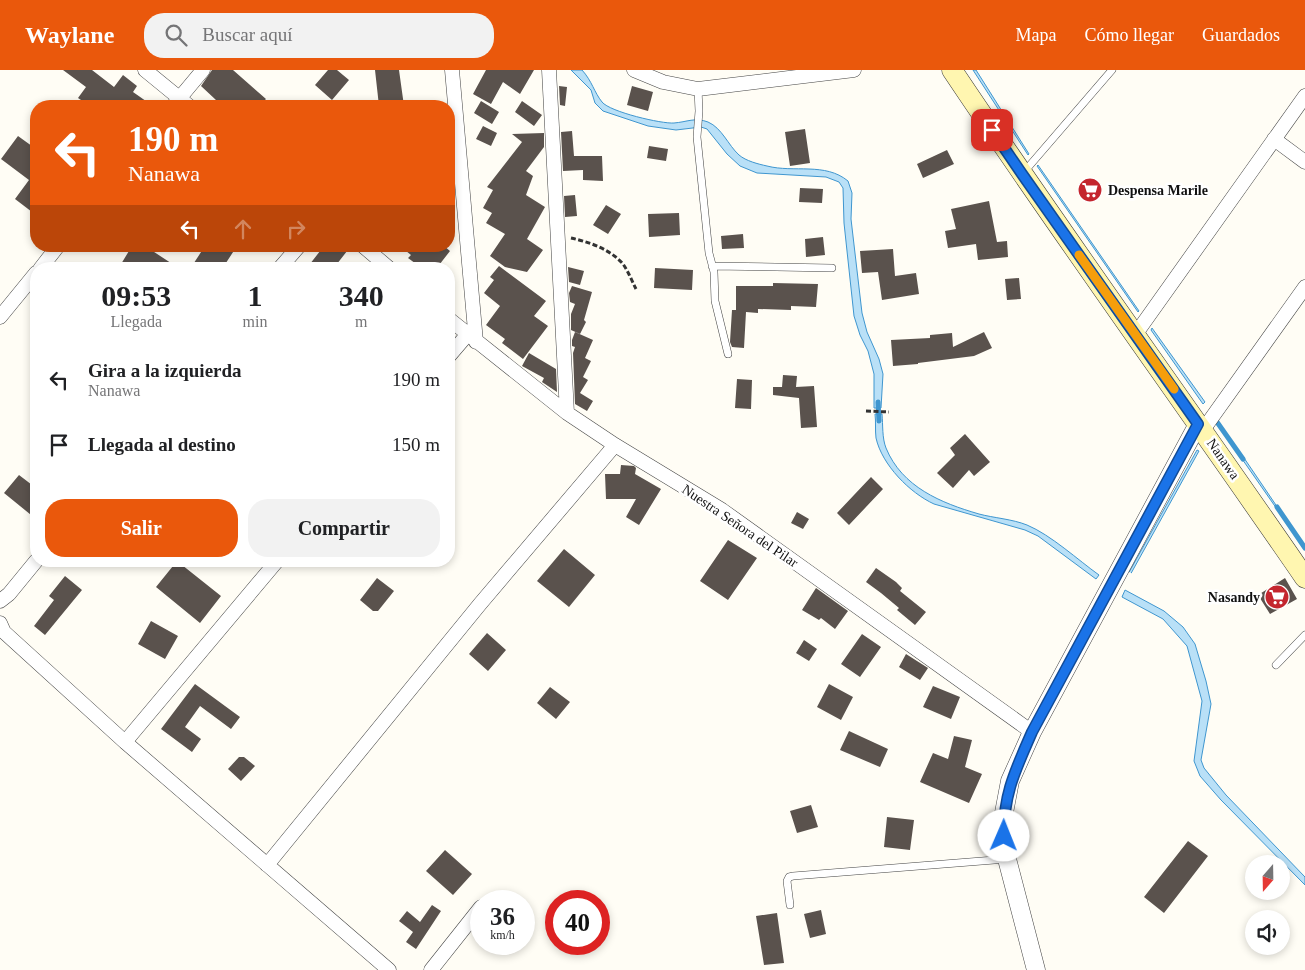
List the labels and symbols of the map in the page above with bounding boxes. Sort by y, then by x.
pin [971,109,1013,151]
supermarket icon: Despensa Marile [1077,177,1103,203]
place label: Despensa Marile [1108,183,1208,198]
street label: Nanawa [1204,436,1243,483]
street label: Nuestra Señora del Pilar [679,482,801,571]
supermarket icon: Nasandy [1264,584,1290,610]
place label: Nasandy [1208,590,1260,605]
position arrow [977,809,1029,861]
north arrow [1245,855,1290,900]
speed limit sign: 40 [545,890,610,955]

